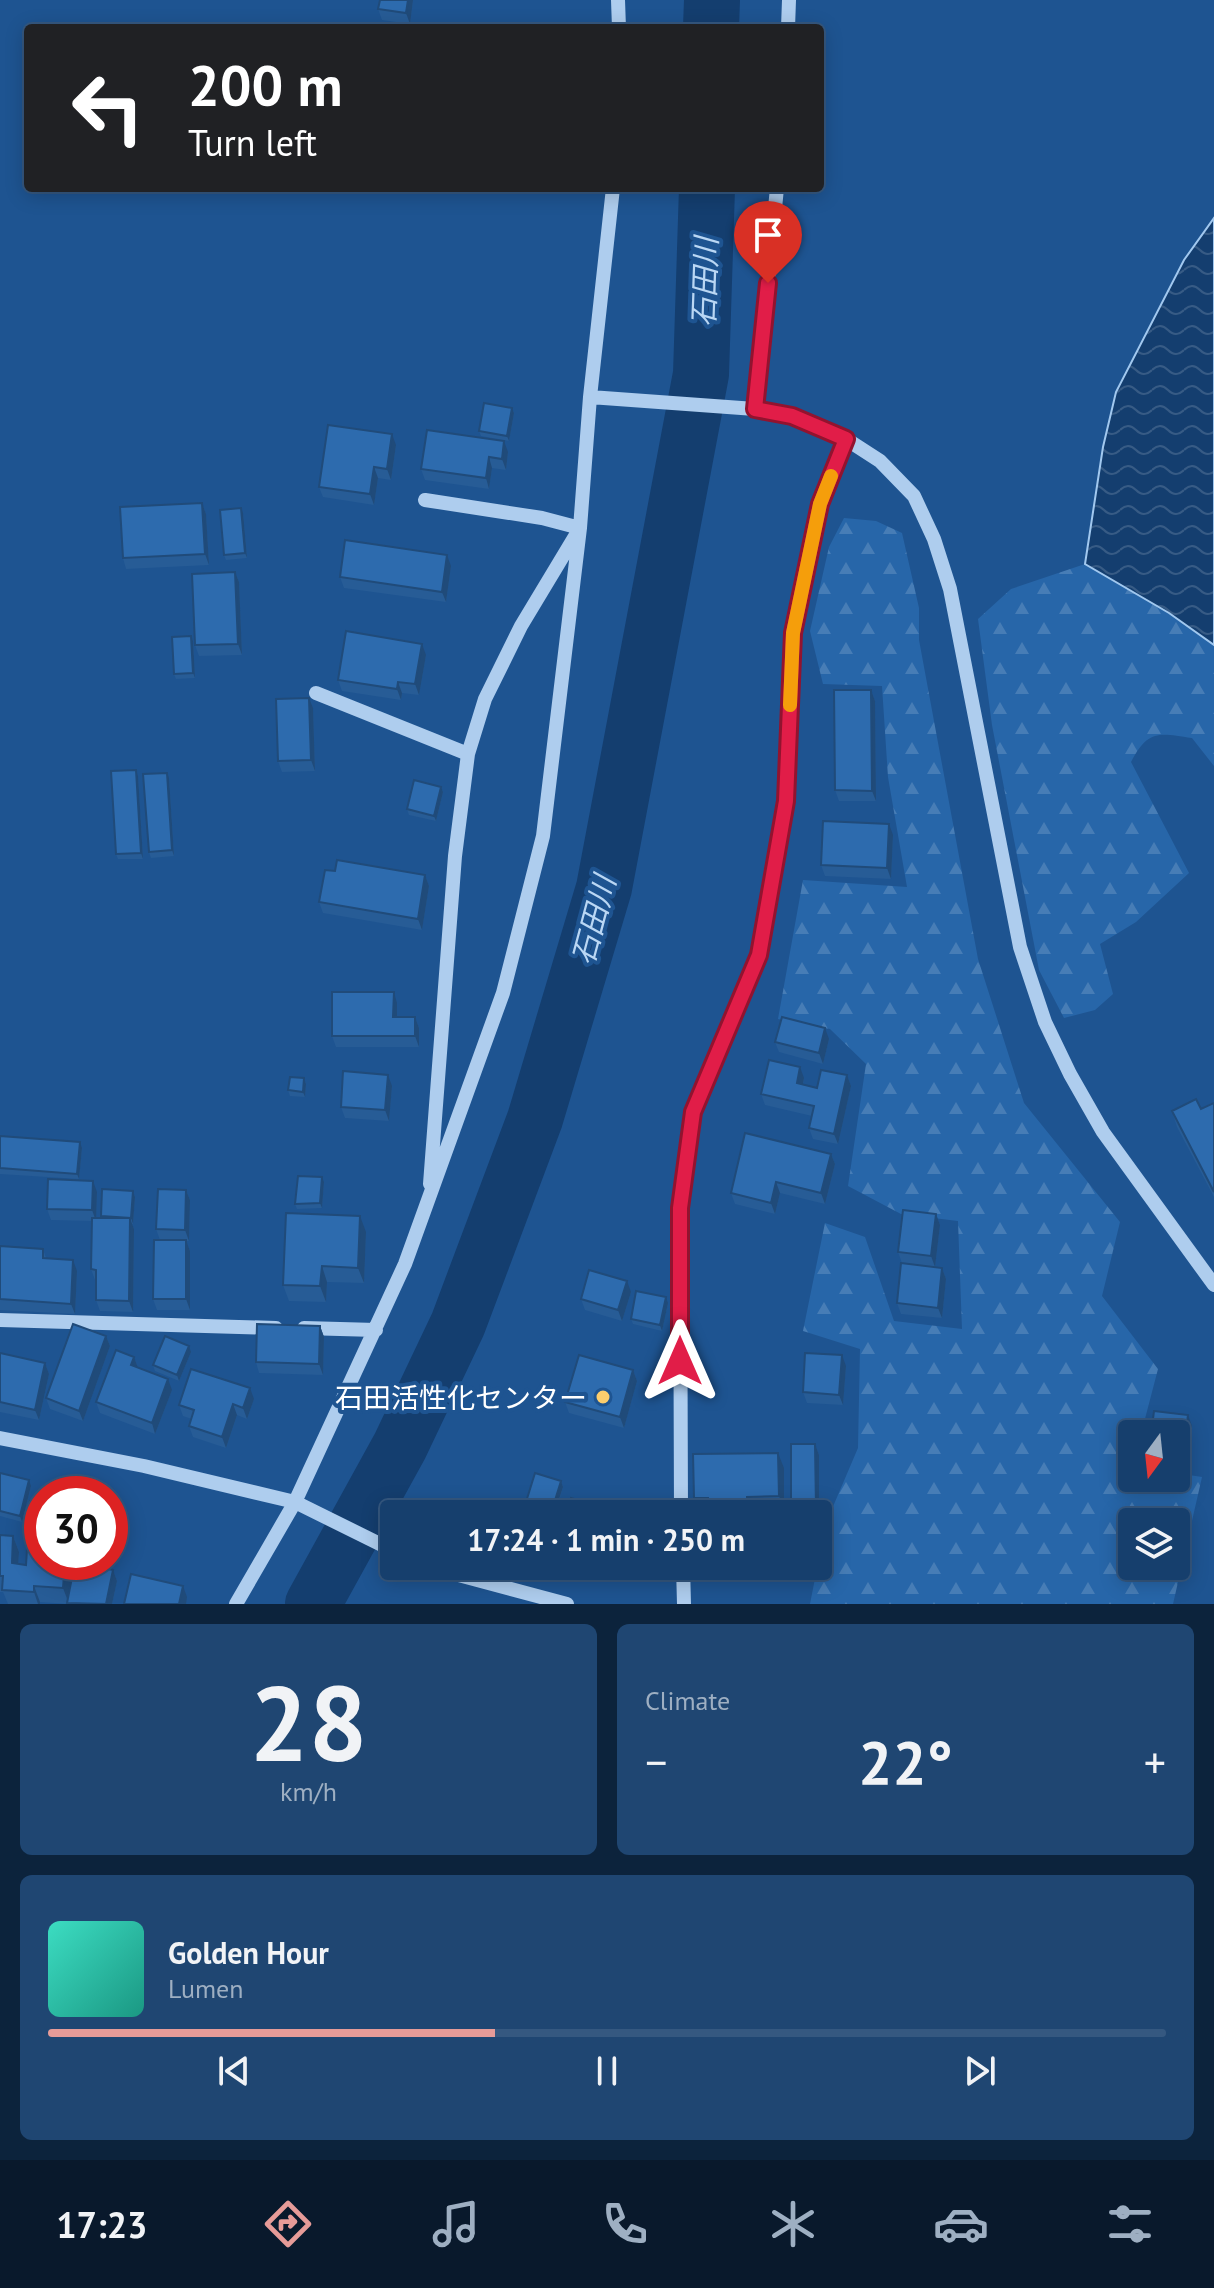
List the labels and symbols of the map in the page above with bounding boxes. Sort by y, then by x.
pin [734,201,802,283]
water label: 石田川 [683,233,725,328]
water label: 石田川 [563,869,624,969]
position arrow [638,1319,722,1403]
place label: 石田活性化センター [335,1379,587,1416]
marker: 石田活性化センター [594,1388,612,1406]
north arrow [1118,1420,1190,1492]
speed limit sign: 30 [24,1476,128,1580]

